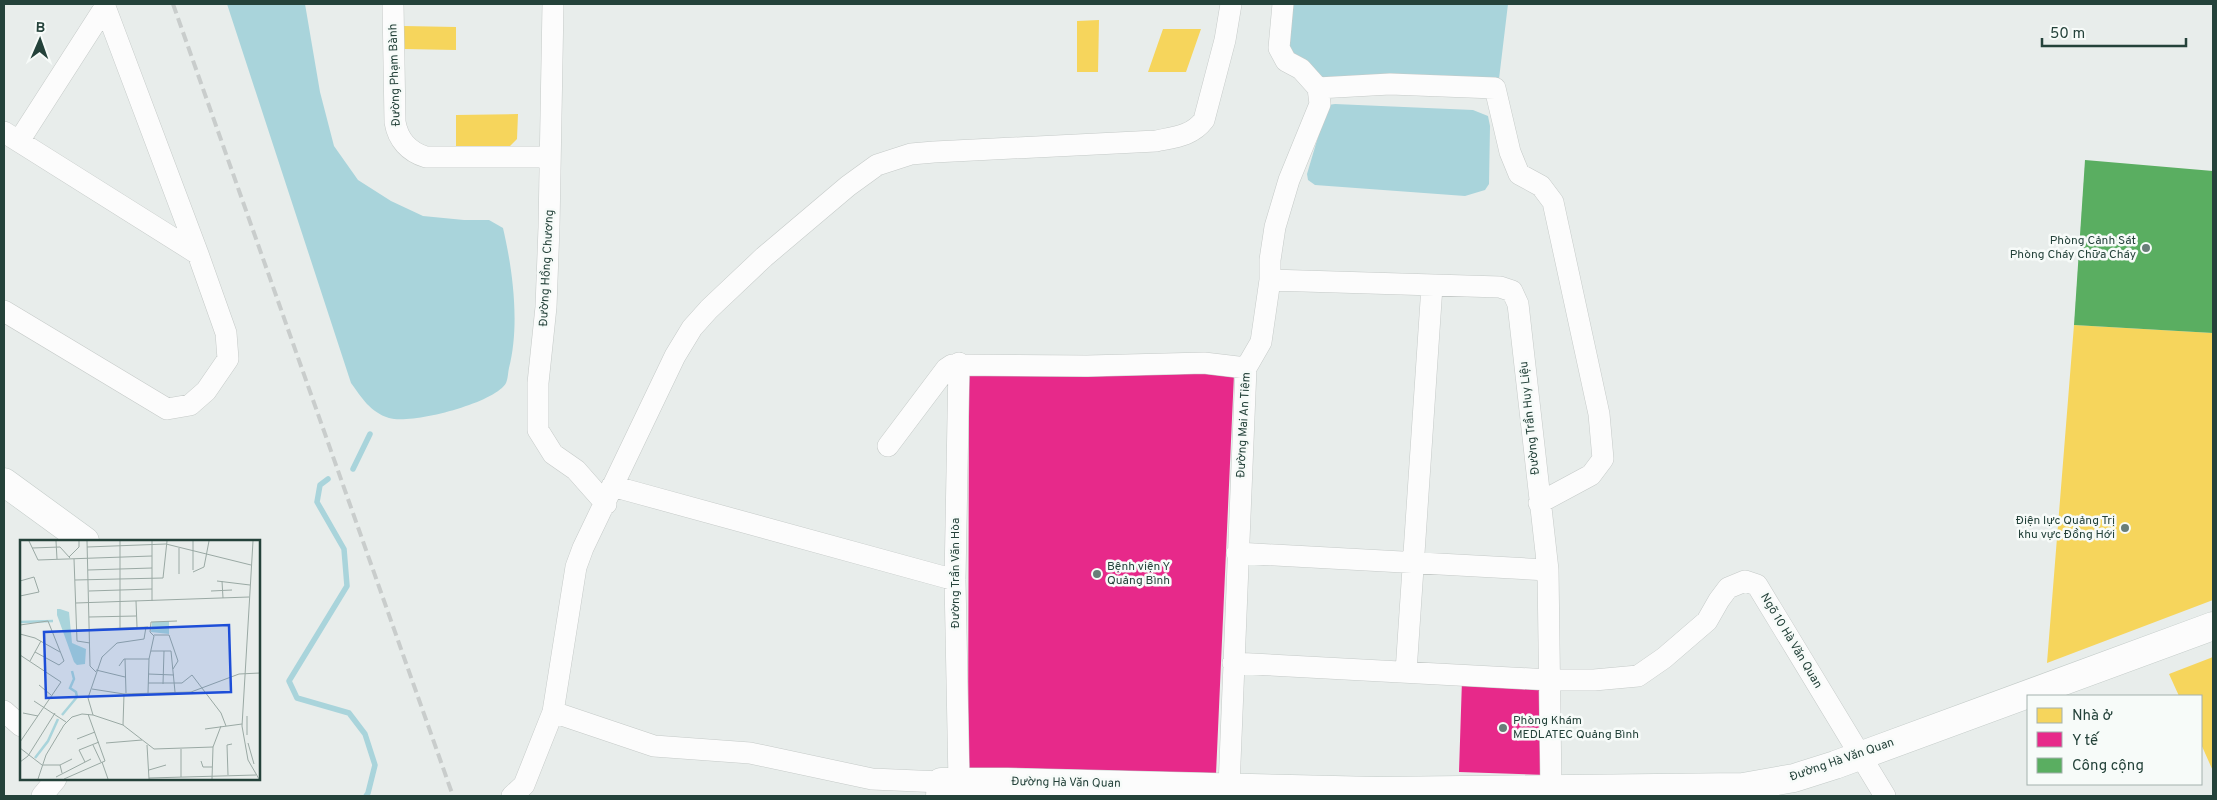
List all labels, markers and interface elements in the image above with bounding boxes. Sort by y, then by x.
north arrow [15,15,65,65]
scale bar [2042,15,2186,47]
text: B [35,20,46,37]
street label: Đường Phạm Bành [385,23,405,127]
text: 50 m [2050,25,2085,44]
street label: Đường Hồng Chương [536,209,558,327]
place label: Phòng Cảnh Sát Phòng Cháy Chữa Cháy [2010,233,2136,263]
marker: Phòng Cảnh Sát Phòng Cháy Chữa Cháy [2140,242,2152,254]
street label: Đường Trần Huy Liệu [1516,360,1544,476]
street label: Đường Mai An Tiêm [1233,372,1255,478]
place label: Điện lực Quảng Trị khu vực Đồng Hới [2016,513,2115,543]
street label: Đường Trần Văn Hòa [948,518,964,628]
marker: Điện lực Quảng Trị khu vực Đồng Hới [2119,522,2131,534]
inset map [20,540,260,780]
place label: Bệnh viện Y Quảng Bình [1107,559,1171,589]
marker: Bệnh viện Y Quảng Bình [1091,568,1103,580]
street label: Ngõ 10 Hà Văn Quan [1756,590,1826,692]
legend [2027,695,2202,785]
text: Nhà ở [2072,707,2113,726]
place label: Phòng Khám MEDLATEC Quảng Bình [1513,713,1639,743]
marker: Phòng Khám MEDLATEC Quảng Bình [1497,722,1509,734]
text: Y tế [2072,731,2100,751]
street label: Đường Hà Văn Quan [1788,735,1896,785]
text: Công cộng [2072,757,2144,776]
street label: Đường Hà Văn Quan [1011,774,1121,792]

